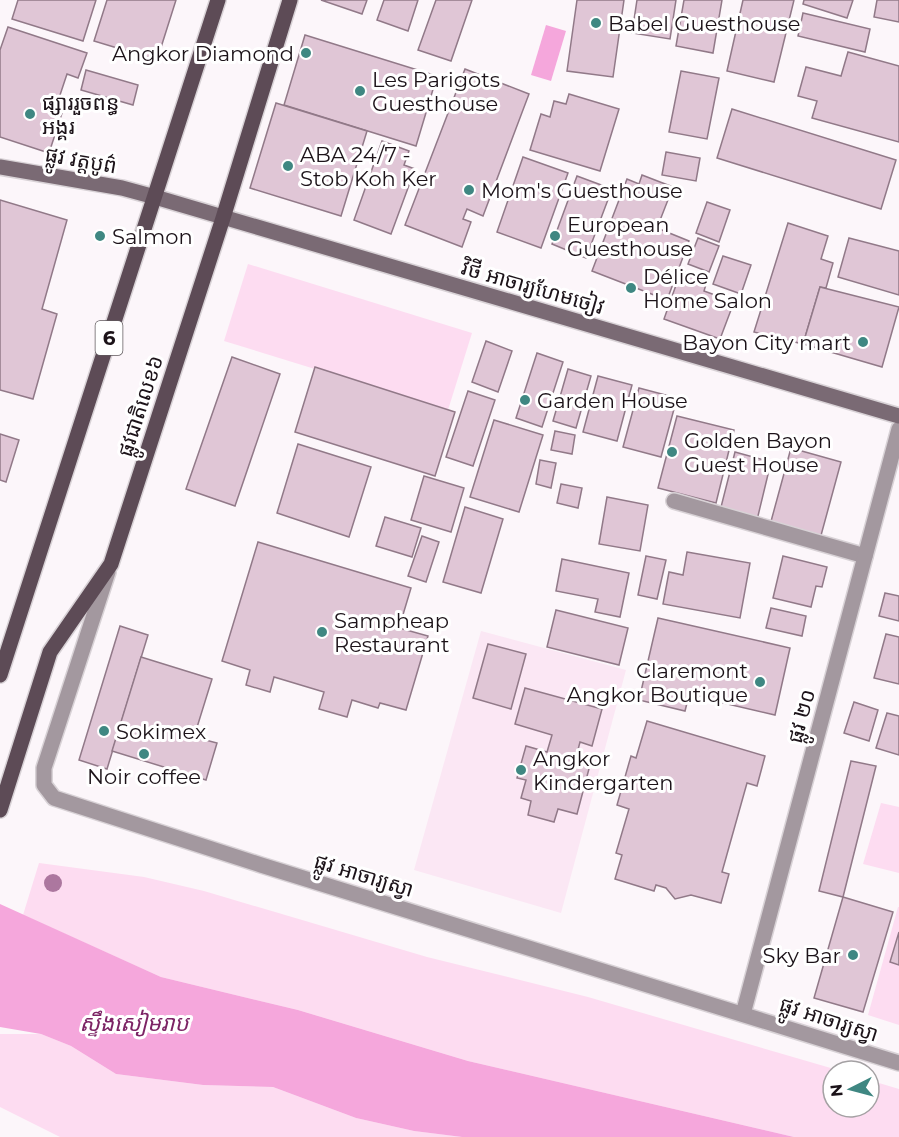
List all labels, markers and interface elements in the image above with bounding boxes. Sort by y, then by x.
place label: Babel Guesthouse [608,11,801,36]
marker: Babel Guesthouse [589,16,603,30]
place label: Angkor Diamond [112,41,294,66]
marker: Angkor Diamond [299,46,313,60]
place label: Les Parigots Guesthouse [372,67,500,116]
marker: Les Parigots Guesthouse [353,84,367,98]
place label: ផ្សាររួចពន្ធ អង្គរ [42,90,119,140]
marker: ផ្សាររួចពន្ធ អង្គរ [23,107,37,121]
street label: ផ្លូវ វត្តបូព៌ [42,141,119,186]
place label: ABA 24/7 - Stob Koh Ker [300,142,437,191]
marker: ABA 24/7 - Stob Koh Ker [281,159,295,173]
place label: Mom's Guesthouse [481,178,683,203]
marker: Mom's Guesthouse [462,183,476,197]
place label: European Guesthouse [567,212,693,261]
place label: Salmon [112,224,193,249]
marker: Salmon [93,229,107,243]
marker: European Guesthouse [548,229,562,243]
street label: វិថី អាចារ្យហែមចៀវ [458,253,608,320]
place label: Délice Home Salon [643,264,772,313]
marker: Délice Home Salon [624,281,638,295]
road number: 6 [96,321,122,355]
place label: Bayon City mart [682,330,851,355]
marker: Bayon City mart [856,335,870,349]
street label: ផ្លូវជាតិលេខ៦ [112,352,175,462]
place label: Garden House [537,388,688,413]
marker: Garden House [518,393,532,407]
place label: Golden Bayon Guest House [684,428,832,477]
marker: Golden Bayon Guest House [665,445,679,459]
place label: Sampheap Restaurant [334,608,449,657]
marker: Sampheap Restaurant [315,625,329,639]
place label: Claremont Angkor Boutique [567,658,748,707]
marker: Claremont Angkor Boutique [753,675,767,689]
street label: ផ្លូវ ២០ [782,686,827,748]
place label: Sokimex [116,719,206,744]
marker: Sokimex [97,724,111,738]
place label: Angkor Kindergarten [533,746,673,795]
marker: Noir coffee [137,747,151,761]
marker: Angkor Kindergarten [514,763,528,777]
place label: Noir coffee [87,764,201,789]
street label: ផ្លូវ អាចារ្យស្វា [309,848,417,909]
place label: Sky Bar [763,943,841,968]
marker: Sky Bar [846,948,860,962]
street label: ផ្លូវ អាចារ្យស្វា [774,991,882,1054]
water label: ស្ទឹងសៀមរាប [80,1009,190,1037]
north arrow [821,1059,881,1119]
text: N [826,1083,847,1098]

